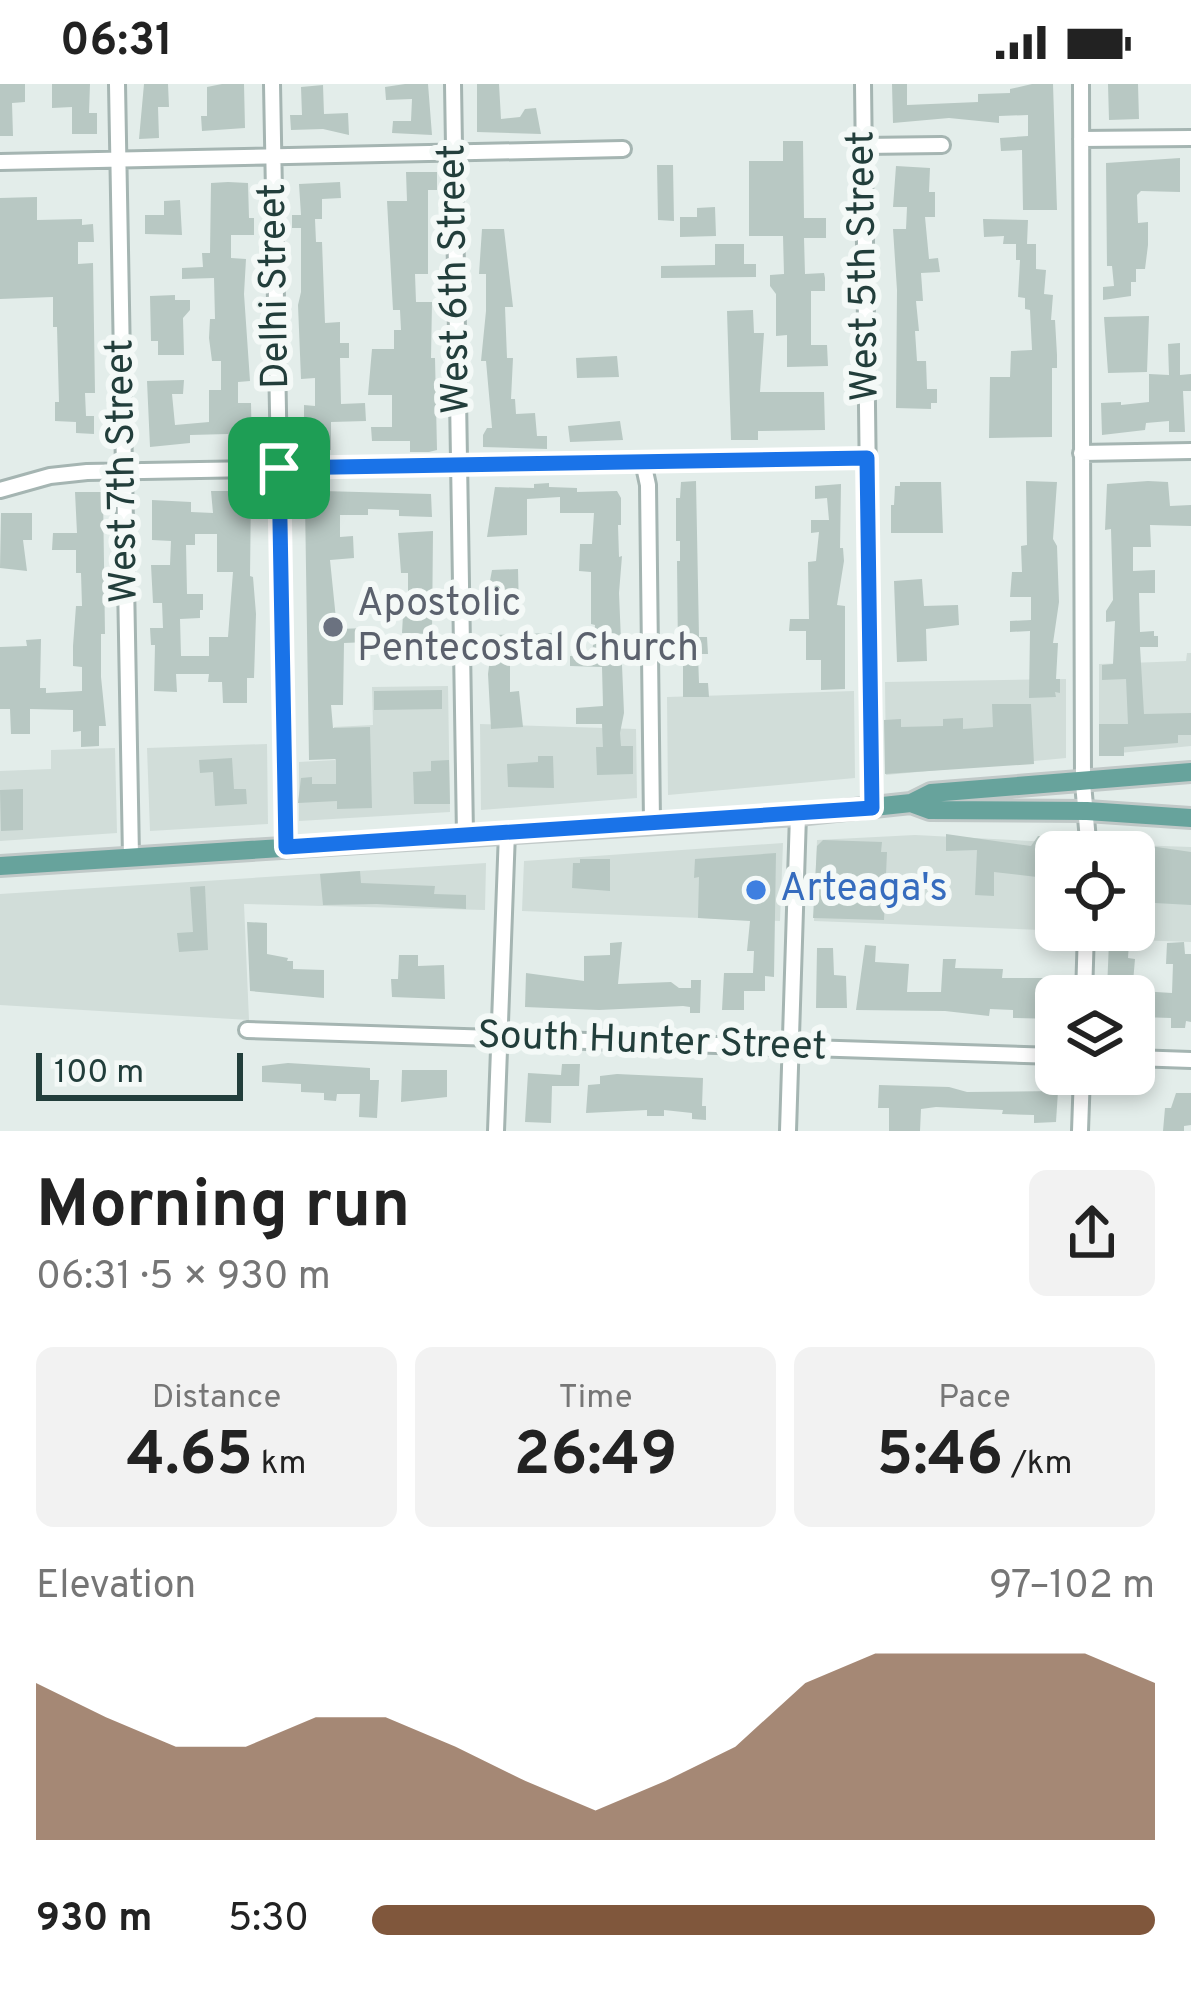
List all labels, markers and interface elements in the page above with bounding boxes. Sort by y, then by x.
text: 06:31 [60,14,173,71]
street label: West 5th Street [838,130,892,402]
street label: West 6th Street [429,144,483,414]
street label: Delhi Street [250,183,302,389]
street label: West 7th Street [97,338,151,604]
pin [228,417,330,519]
icon: arrive [246,435,312,501]
place label: Apostolic Pentecostal Church [357,581,699,675]
marker: Apostolic Pentecostal Church [320,614,346,640]
map controls [1035,831,1155,1095]
button: locate [1035,831,1155,951]
place label: Arteaga's [780,866,948,915]
marker: Arteaga's [743,877,769,903]
button: layers [1035,975,1155,1095]
street label: South Hunter Street [476,1012,828,1074]
scale bar [36,1047,243,1100]
text: 100 m [54,1053,144,1095]
text: Morning run [36,1167,410,1250]
button: share [1029,1170,1155,1296]
text: 06:31 · 5 × 930 m [36,1254,331,1303]
text: Distance [152,1378,281,1420]
text: Time [559,1378,632,1420]
text: Pace [938,1378,1011,1420]
text: 4.65 [126,1420,253,1496]
text: 26:49 [514,1420,677,1496]
text: 5:46 [877,1420,1003,1496]
text: km [253,1444,307,1486]
text: /km [1003,1444,1072,1486]
text: Elevation [36,1563,196,1612]
text: 97–102 m [989,1563,1155,1612]
text: 930 m [36,1896,152,1945]
text: 5:30 [228,1896,309,1945]

